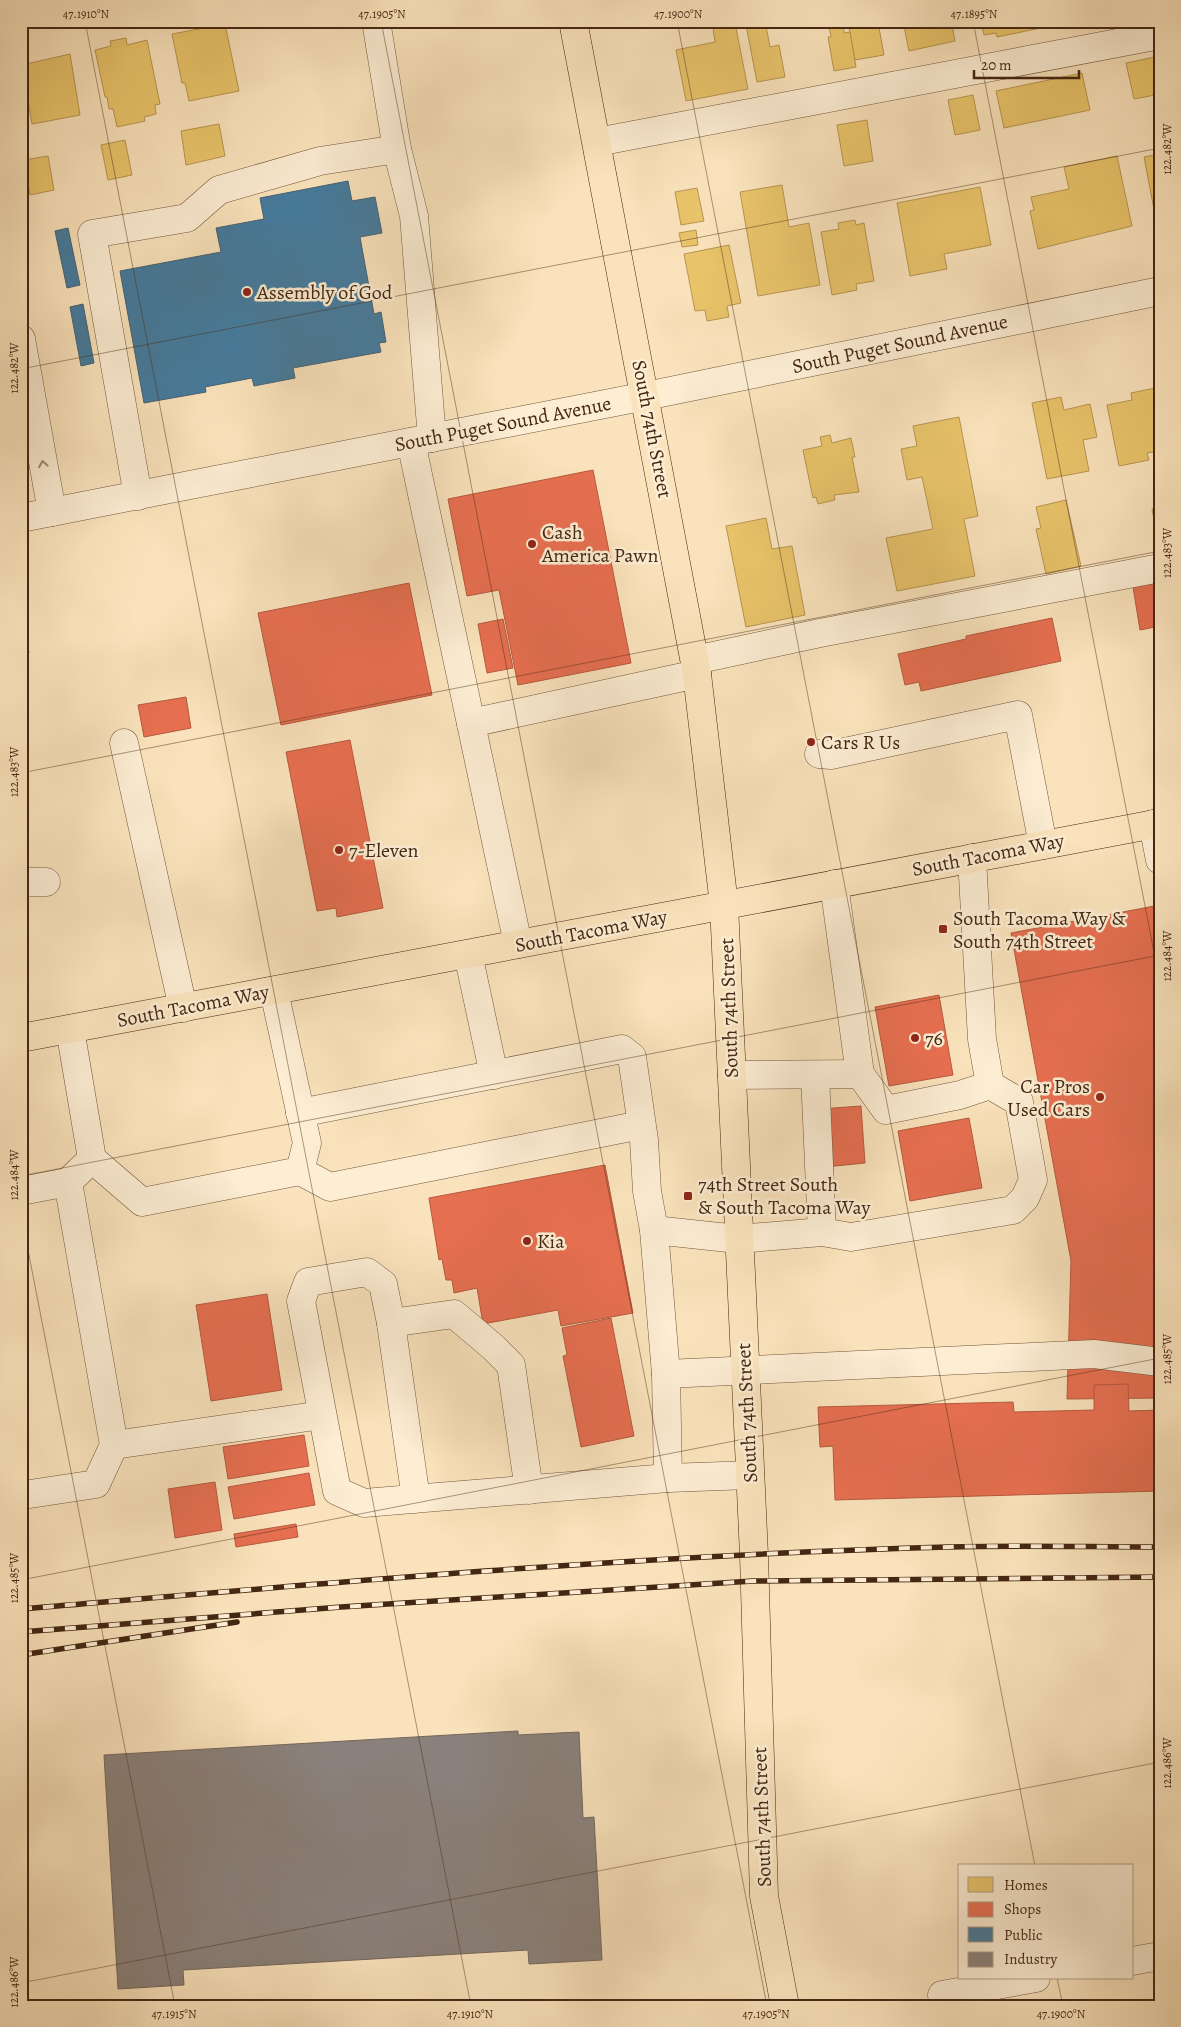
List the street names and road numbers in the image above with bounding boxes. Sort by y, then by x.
street label: South Puget Sound Avenue [790,308,1010,380]
street label: South 74th Street [625,358,679,501]
street label: South Puget Sound Avenue [393,390,613,458]
street label: South Tacoma Way [910,827,1067,883]
street label: South Tacoma Way [513,903,670,959]
street label: South 74th Street [713,937,745,1078]
street label: South Tacoma Way [115,978,272,1034]
street label: South 74th Street [730,1342,764,1484]
street label: South 74th Street [746,1746,778,1887]

